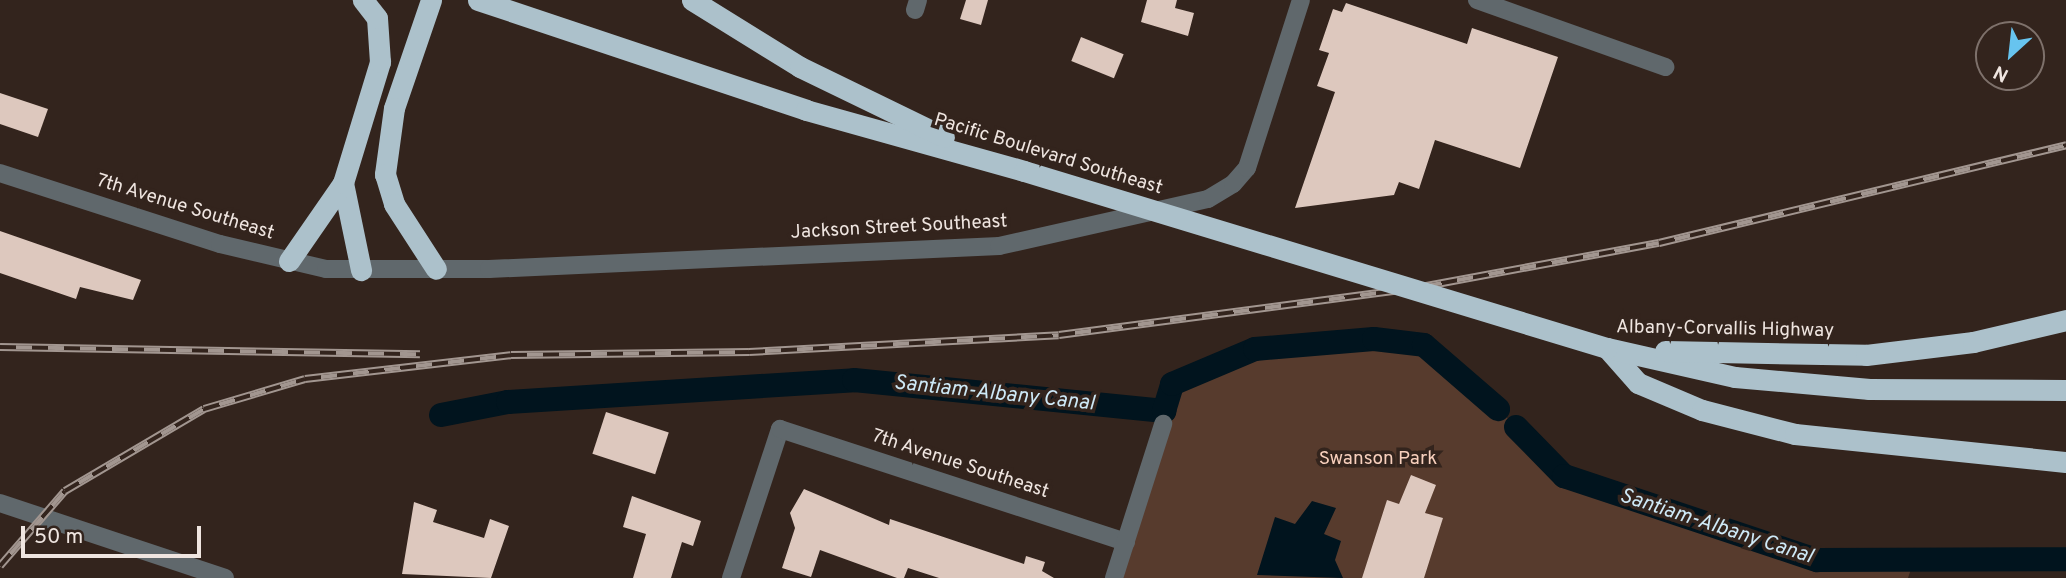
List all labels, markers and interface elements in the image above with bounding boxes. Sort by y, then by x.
north arrow [1975,21,2045,91]
text: N [1990,59,2013,87]
street label: Pacific Boulevard Southeast [931,109,1165,201]
street label: 7th Avenue Southeast [93,170,277,246]
street label: Jackson Street Southeast [790,211,1008,245]
street label: Albany-Corvallis Highway [1616,317,1834,343]
water label: Santiam-Albany Canal [892,371,1096,417]
street label: 7th Avenue Southeast [868,426,1052,504]
park label: Swanson Park [1319,449,1437,471]
water label: Santiam-Albany Canal [1616,484,1816,570]
scale bar [24,512,205,556]
text: 50 m [34,524,83,551]

